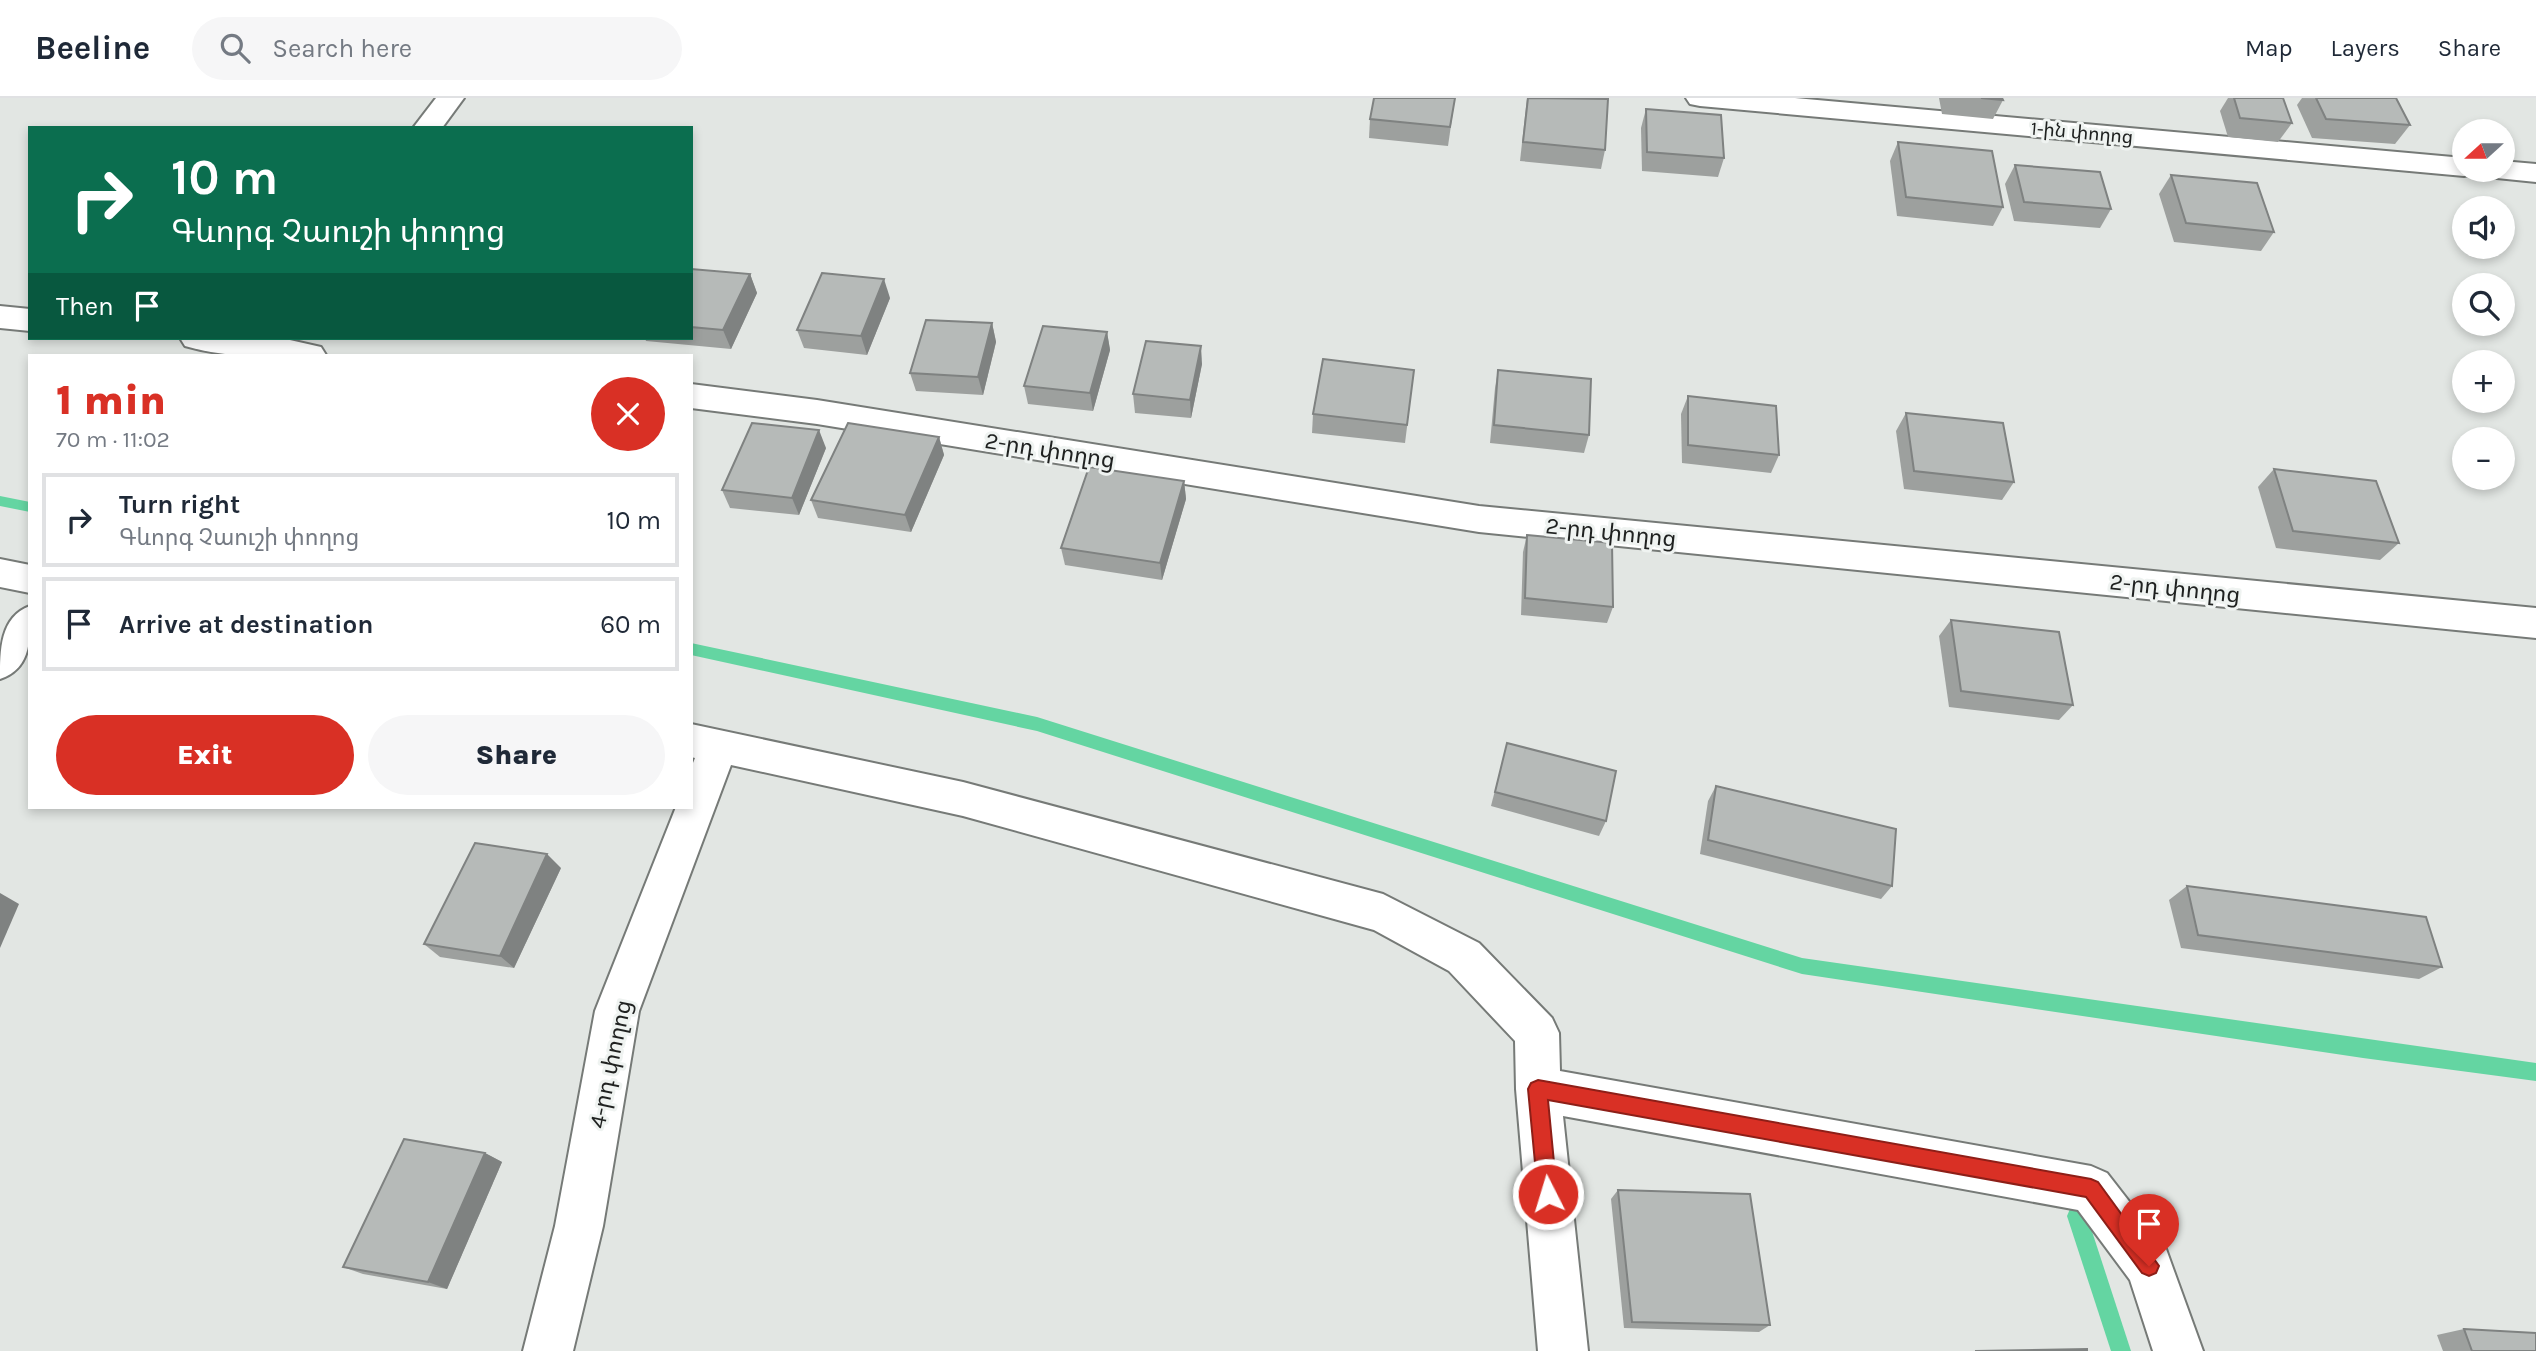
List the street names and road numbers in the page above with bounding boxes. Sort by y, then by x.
street label: 1-ին փողոց [2030,118,2134,148]
street label: 2-րդ փողոց [983,427,1117,474]
street label: 2-րդ փողոց [1544,512,1678,553]
street label: 2-րդ փողոց [2108,568,2242,609]
street label: 4-րդ փողոց [584,997,637,1131]

